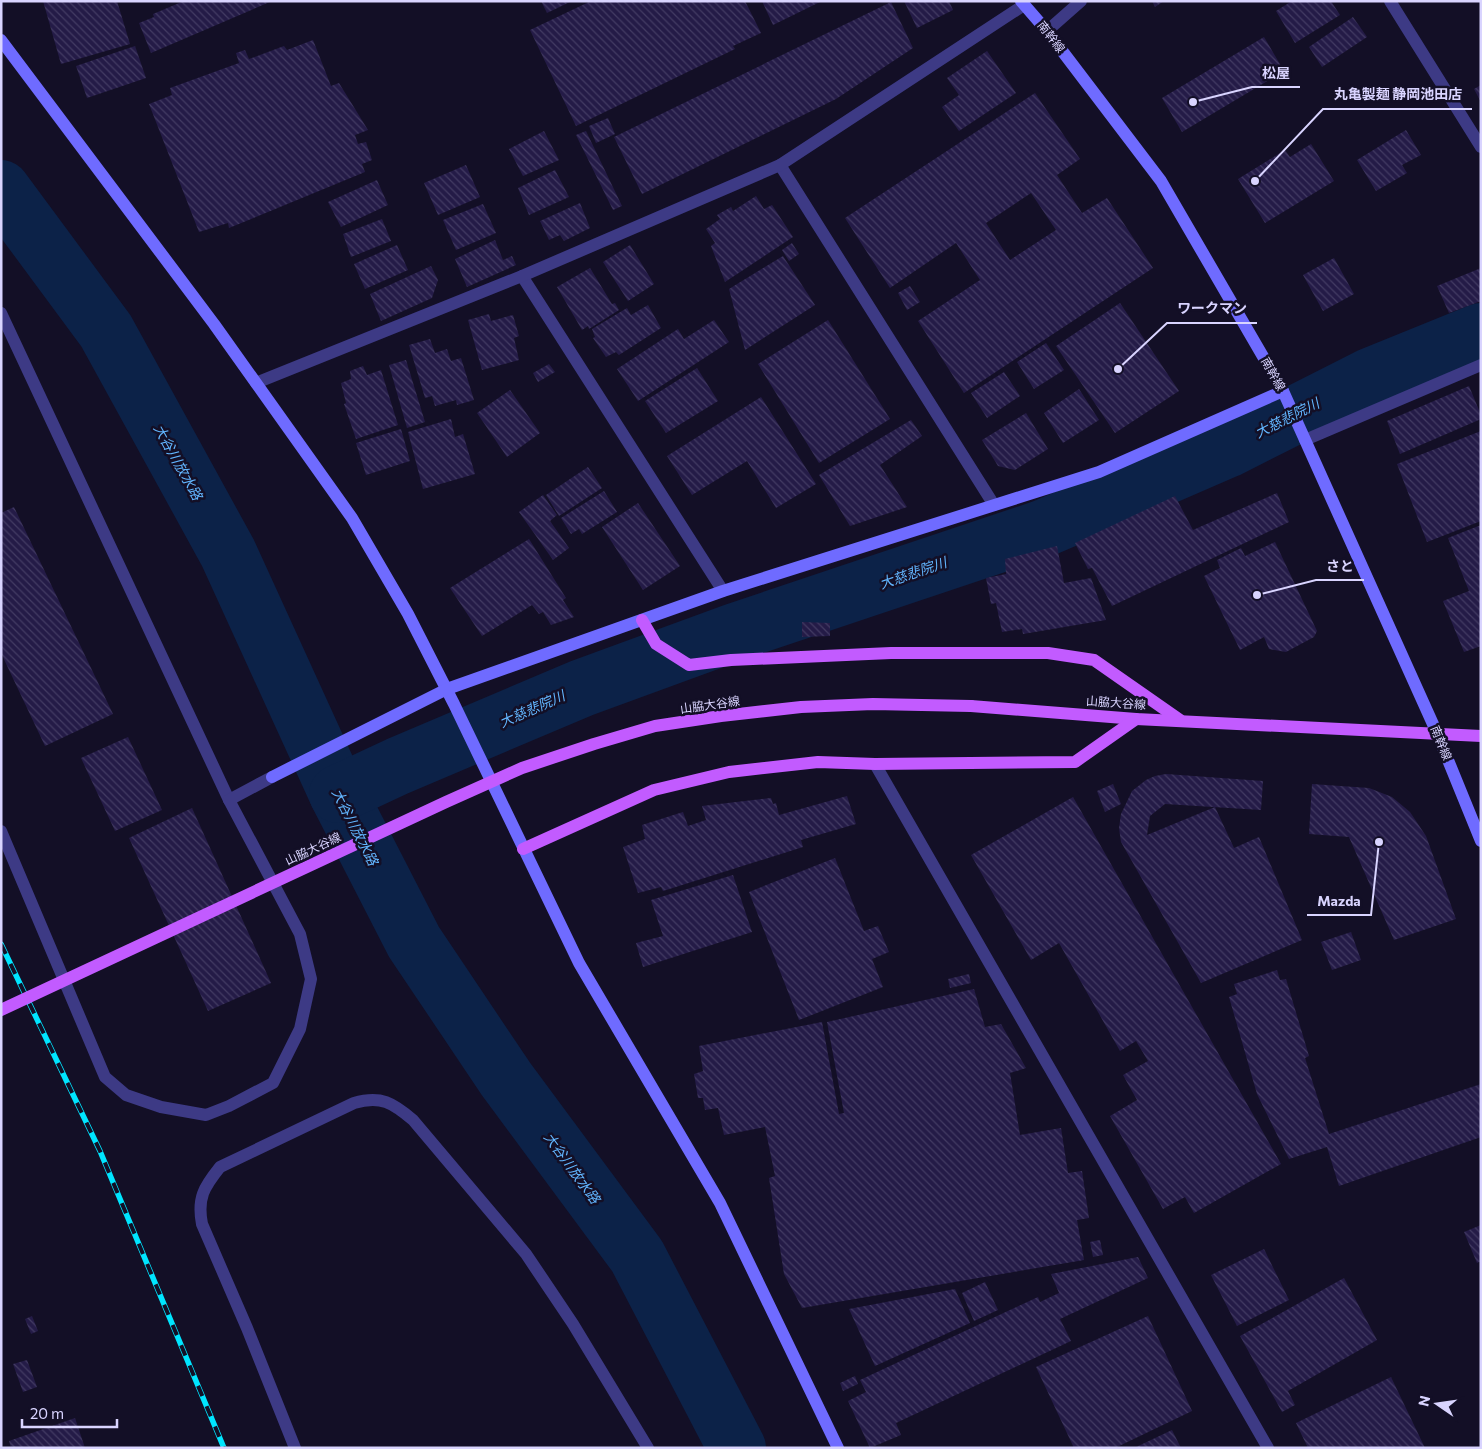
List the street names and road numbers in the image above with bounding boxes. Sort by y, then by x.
street label: 南幹線 [1035,18,1068,55]
street label: 南幹線 [1259,354,1289,393]
street label: 山脇大谷線 [679,693,741,715]
street label: 山脇大谷線 [1086,693,1146,711]
street label: 南幹線 [1429,723,1455,762]
street label: 山脇大谷線 [282,829,343,867]

